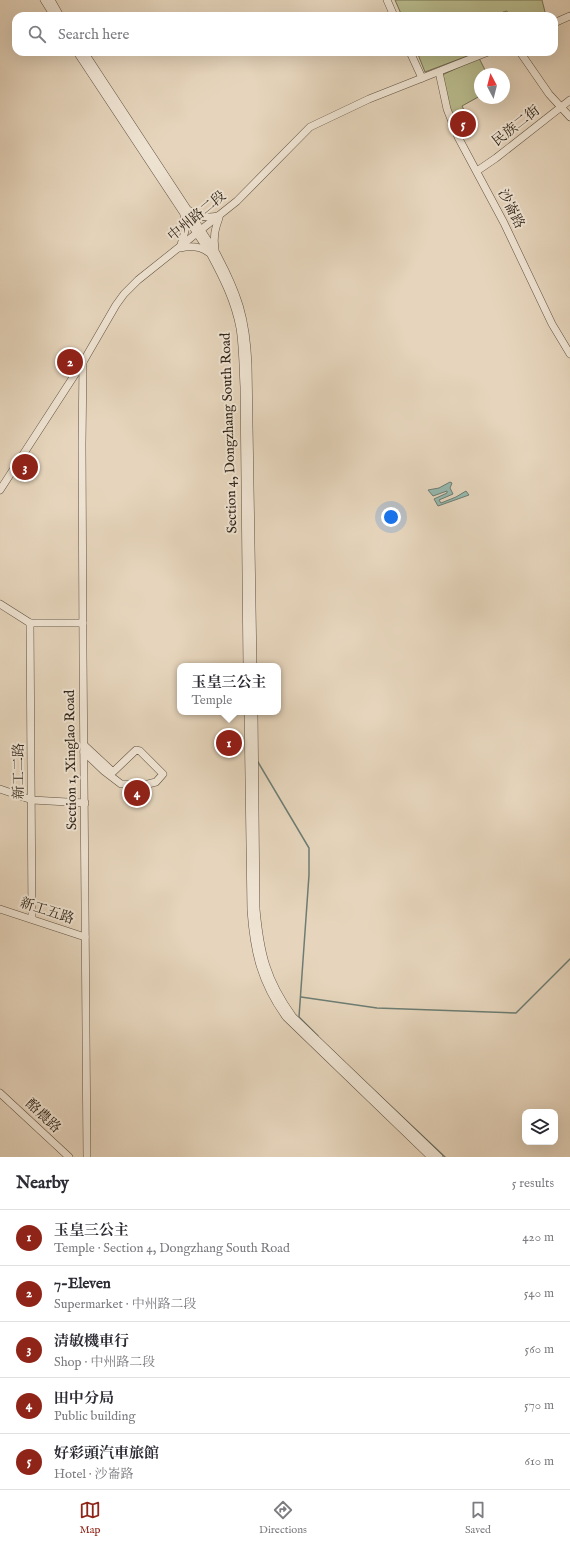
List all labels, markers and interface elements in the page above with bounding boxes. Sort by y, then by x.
search box [12,12,558,56]
icon: search [26,23,48,45]
text: Search here [58,25,129,44]
north arrow [474,68,510,104]
street label: 民族二街 [488,102,544,150]
pin: 5 [450,109,476,139]
street label: 沙崙路 [493,186,529,232]
street label: 中州路二段 [164,187,230,245]
street label: Section 4, Dongzhang South Road [216,332,242,534]
pin: 2 [57,347,83,377]
pin: 3 [12,452,38,482]
your location [381,507,401,527]
popup [177,663,281,715]
text: 玉皇三公主 [191,673,267,692]
street label: Section 1, Xinglao Road [61,689,81,830]
text: Temple [191,692,232,709]
pin: 1 [216,728,242,758]
street label: 新工二路 [10,743,28,799]
pin: 4 [124,778,150,808]
street label: 新工五路 [18,894,76,928]
street label: 酪農路 [22,1095,64,1137]
map controls [522,1109,558,1145]
button: layers [522,1109,558,1145]
text: Nearby [16,1173,69,1194]
text: 5 results [512,1175,554,1192]
text: 玉皇三公主 [54,1221,129,1240]
text: 1 [27,1229,31,1246]
text: 420 m [522,1229,554,1246]
text: Temple · Section 4, Dongzhang South Road [54,1240,290,1257]
text: 7-Eleven [54,1274,111,1293]
text: 2 [26,1285,32,1302]
text: 540 m [524,1285,554,1302]
text: Supermarket · 中州路二段 [54,1296,196,1313]
text: 清敏機車行 [54,1332,129,1351]
text: 3 [27,1341,31,1358]
text: 560 m [525,1341,554,1358]
text: Shop · 中州路二段 [54,1354,155,1371]
text: 田中分局 [54,1389,114,1408]
text: 4 [26,1397,32,1414]
text: 570 m [524,1397,554,1414]
text: Public building [54,1408,136,1425]
text: 好彩頭汽車旅館 [54,1444,159,1463]
text: 5 [27,1453,31,1470]
text: 610 m [525,1453,554,1470]
text: Hotel · 沙崙路 [54,1466,134,1483]
tab: Map [79,1499,101,1537]
tab: Directions [259,1499,307,1537]
tab: Saved [465,1499,491,1537]

